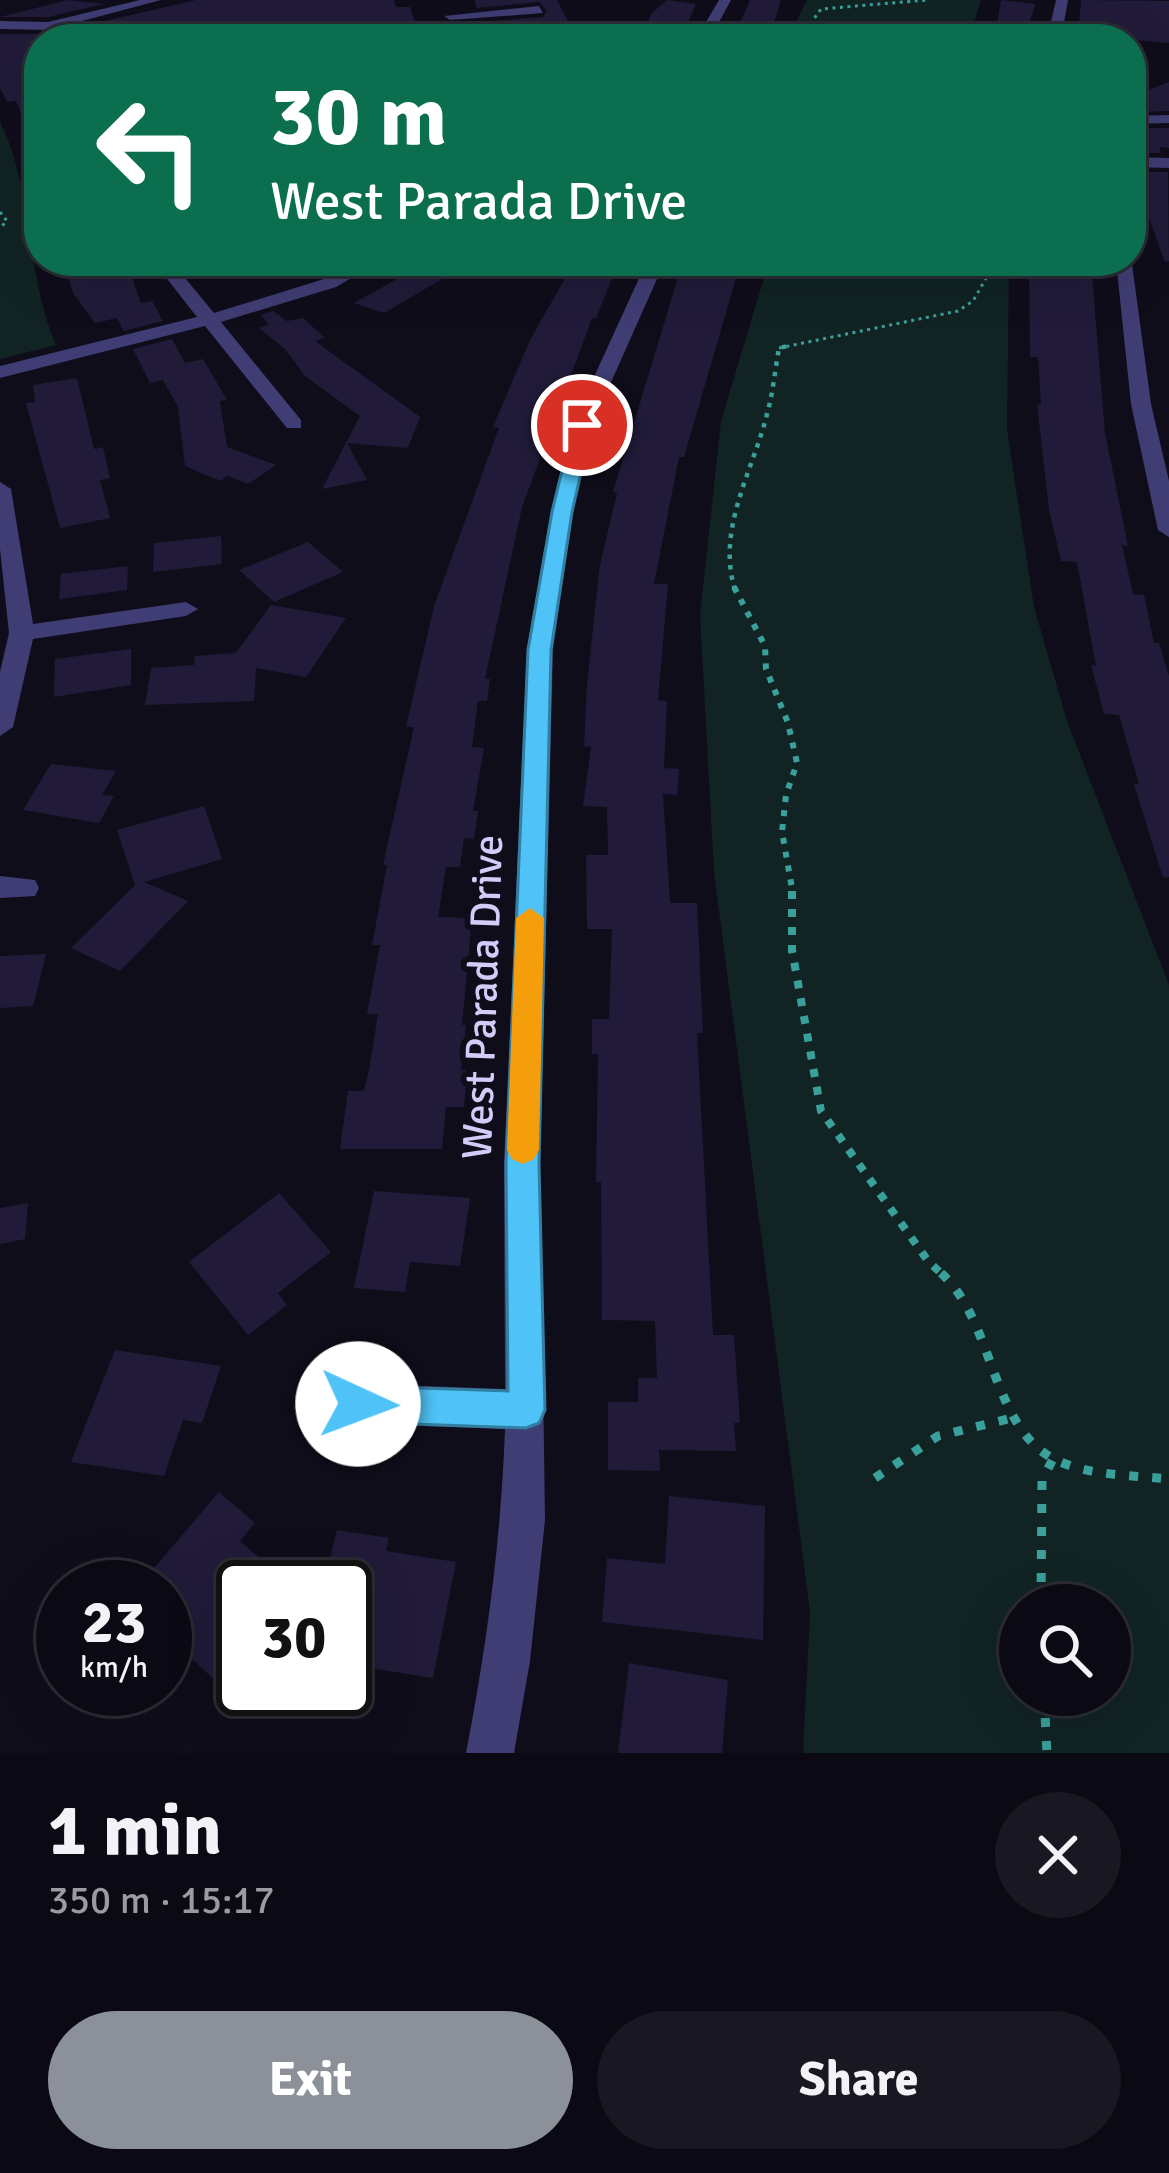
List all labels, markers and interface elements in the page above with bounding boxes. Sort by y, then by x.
text: 30 m [270,65,447,169]
icon: left [72,72,228,228]
text: West Parada Drive [270,168,687,235]
pin [531,374,633,476]
icon: arrive [549,392,615,458]
street label: West Parada Drive [452,834,514,1160]
position arrow [295,1341,421,1467]
speed limit sign: 30 [216,1560,372,1716]
map controls [999,1584,1131,1716]
button: search [999,1584,1131,1716]
text: 23 [82,1586,146,1660]
text: km/h [80,1649,148,1686]
text: 1 min [48,1786,222,1875]
button: close [995,1792,1121,1918]
text: 350 m · 15:17 [48,1876,275,1924]
button: Exit [48,2011,573,2149]
button: Share [597,2011,1121,2149]

